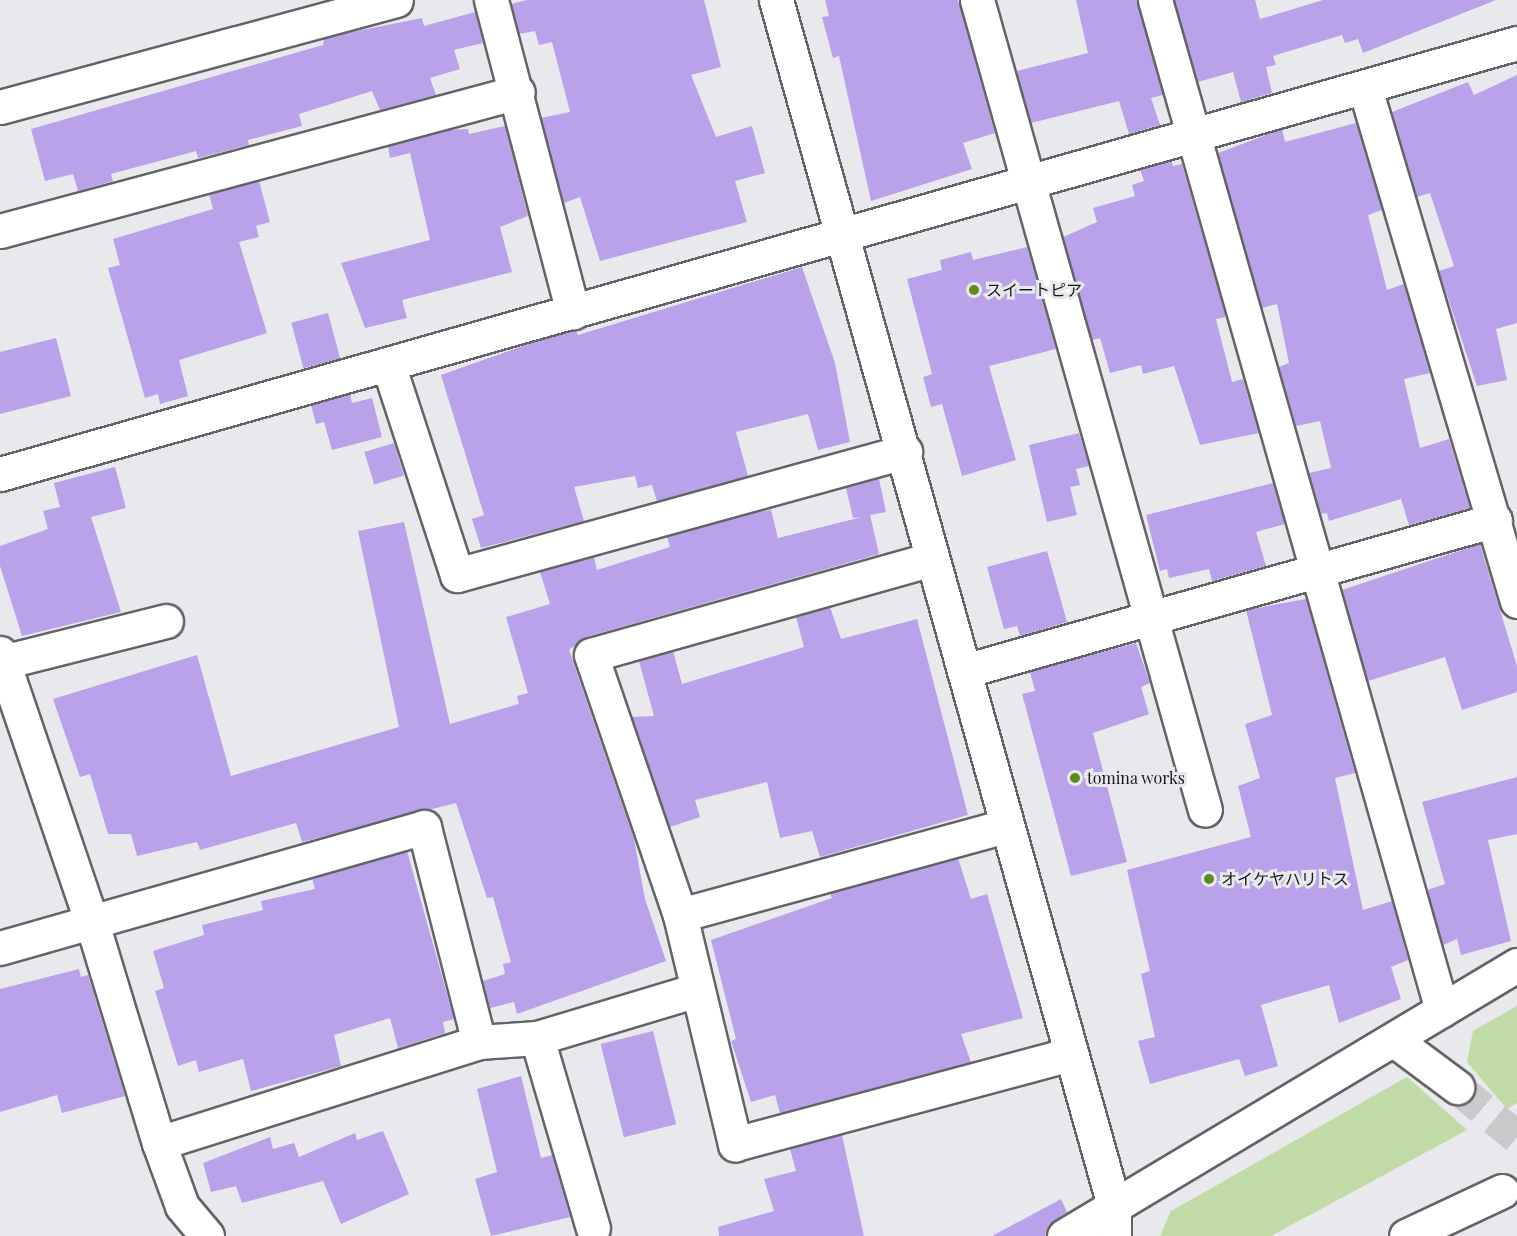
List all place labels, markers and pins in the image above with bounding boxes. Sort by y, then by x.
place label: スイートピア [986,280,1082,300]
marker: スイートピア [967,283,981,297]
place label: tomina works [1087,768,1186,788]
marker: tomina works [1068,771,1082,785]
place label: オイケヤハリトス [1221,869,1349,889]
marker: オイケヤハリトス [1202,872,1216,886]

